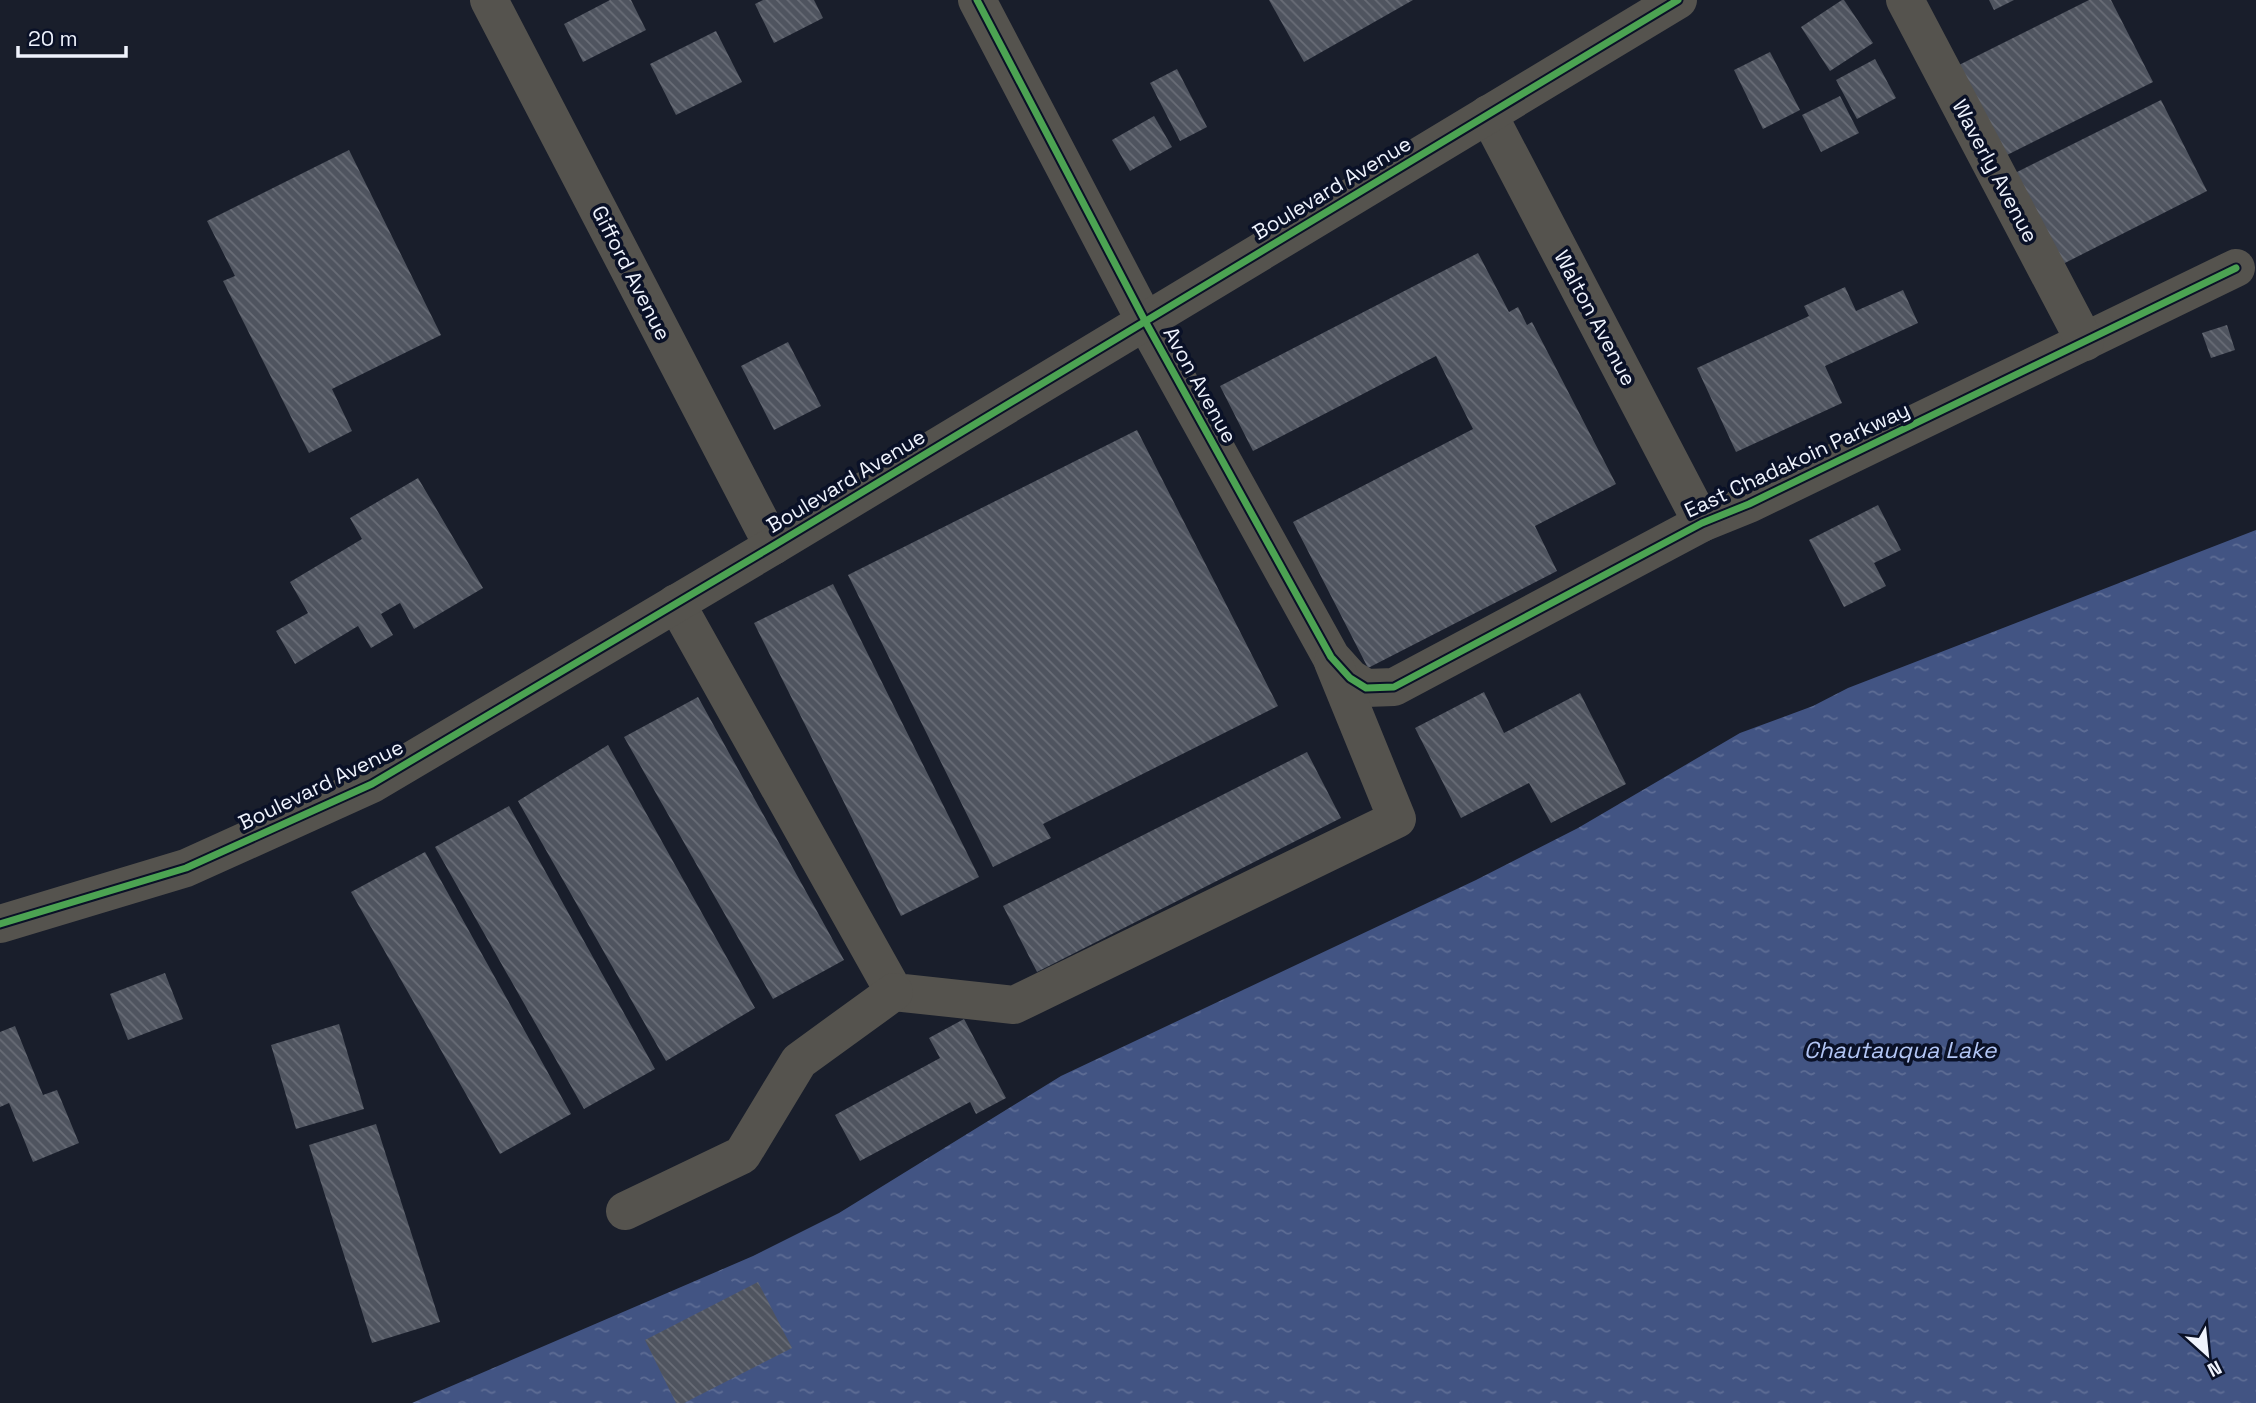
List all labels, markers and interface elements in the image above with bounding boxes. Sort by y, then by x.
scale bar [18,14,126,58]
text: 20 m [28,25,78,52]
street label: Waverly Avenue [1946,95,2044,247]
street label: Boulevard Avenue [1248,130,1416,246]
street label: Gifford Avenue [586,201,677,345]
street label: Walton Avenue [1548,245,1643,390]
street label: Avon Avenue [1157,322,1243,448]
street label: East Chadakoin Parkway [1680,395,1914,524]
street label: Boulevard Avenue [762,423,930,539]
street label: Boulevard Avenue [234,733,408,836]
water label: Chautauqua Lake [1804,1035,1998,1065]
north arrow [2172,1319,2242,1389]
text: N [2203,1355,2226,1383]

